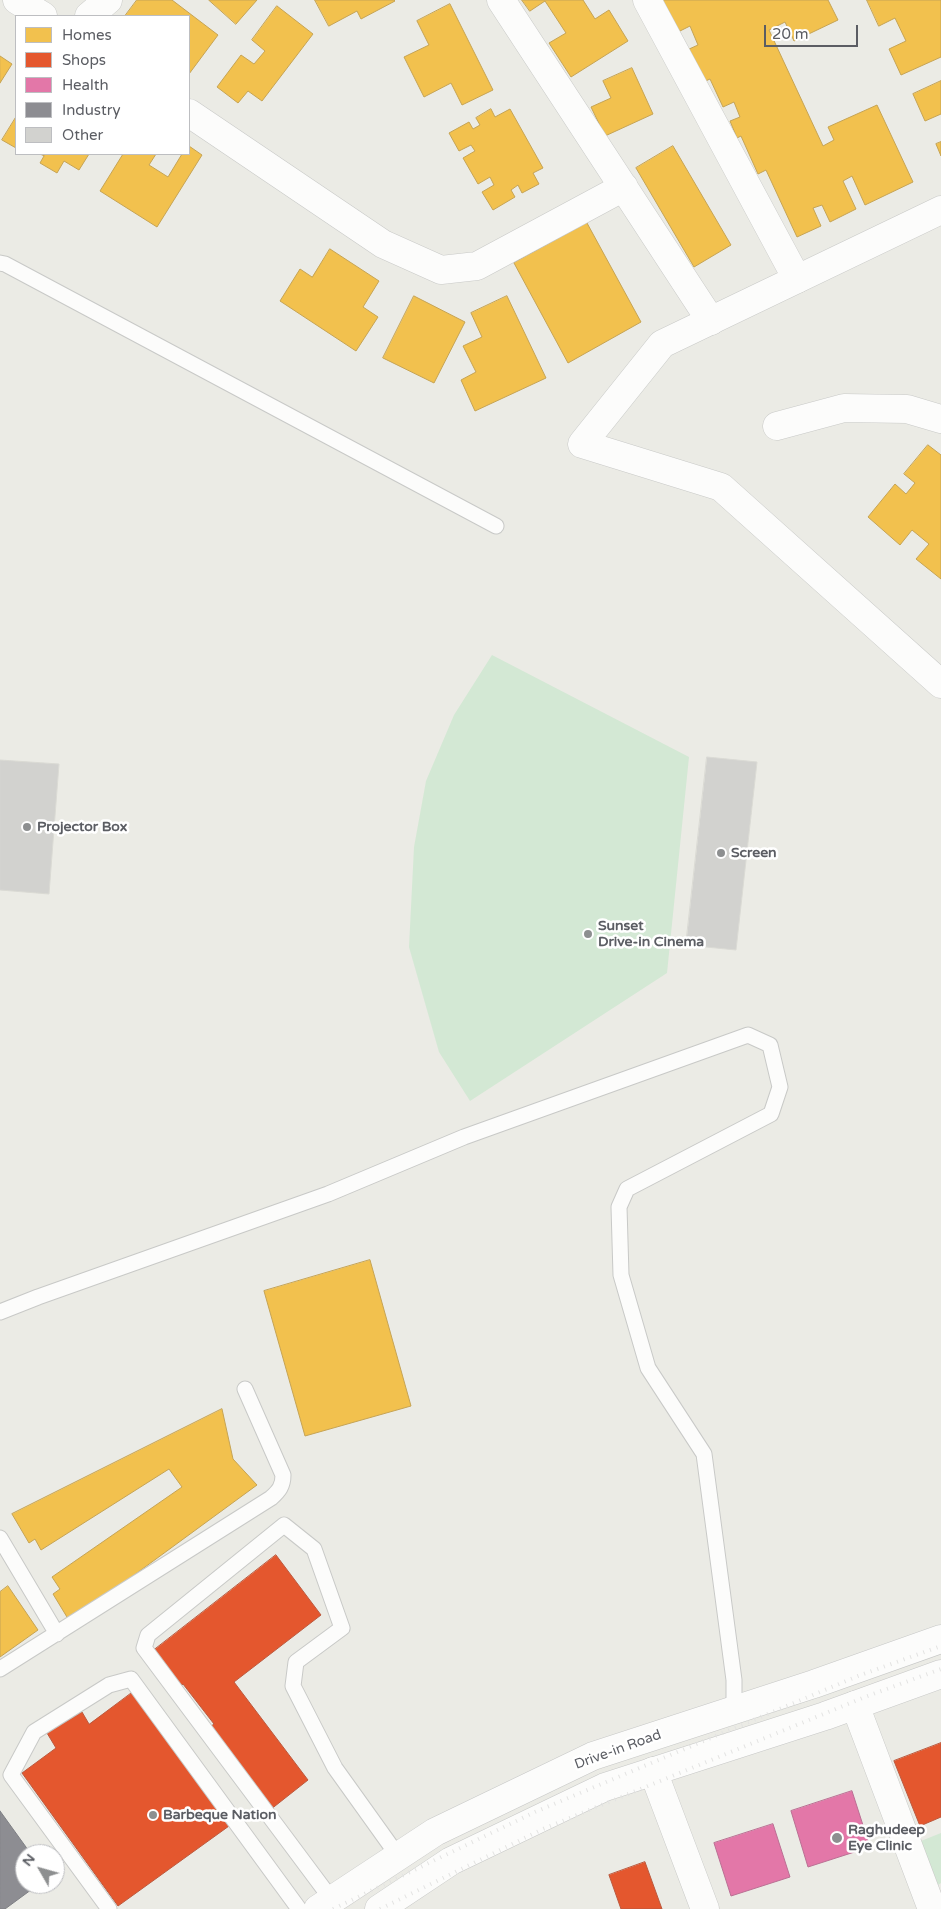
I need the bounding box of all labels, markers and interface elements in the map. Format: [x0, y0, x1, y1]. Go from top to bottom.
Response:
legend [15, 15, 190, 155]
scale bar [766, 15, 860, 47]
text: 20 m [772, 25, 809, 43]
text: Homes [62, 26, 112, 44]
text: Shops [62, 51, 106, 69]
text: Health [62, 76, 109, 94]
text: Industry [62, 101, 121, 119]
text: Other [62, 126, 103, 144]
place label: Projector Box [37, 819, 127, 835]
marker: Projector Box [21, 821, 33, 833]
place label: Screen [731, 845, 777, 861]
marker: Screen [715, 847, 727, 859]
place label: Sunset Drive-in Cinema [598, 918, 704, 950]
marker: Sunset Drive-in Cinema [582, 928, 594, 940]
street label: Drive-in Road [572, 1727, 664, 1773]
place label: Barbeque Nation [163, 1807, 276, 1823]
marker: Barbeque Nation [147, 1809, 159, 1821]
place label: Raghudeep Eye Clinic [848, 1822, 925, 1854]
marker: Raghudeep Eye Clinic [830, 1831, 844, 1845]
north arrow [15, 1844, 65, 1894]
text: N [18, 1850, 39, 1870]

